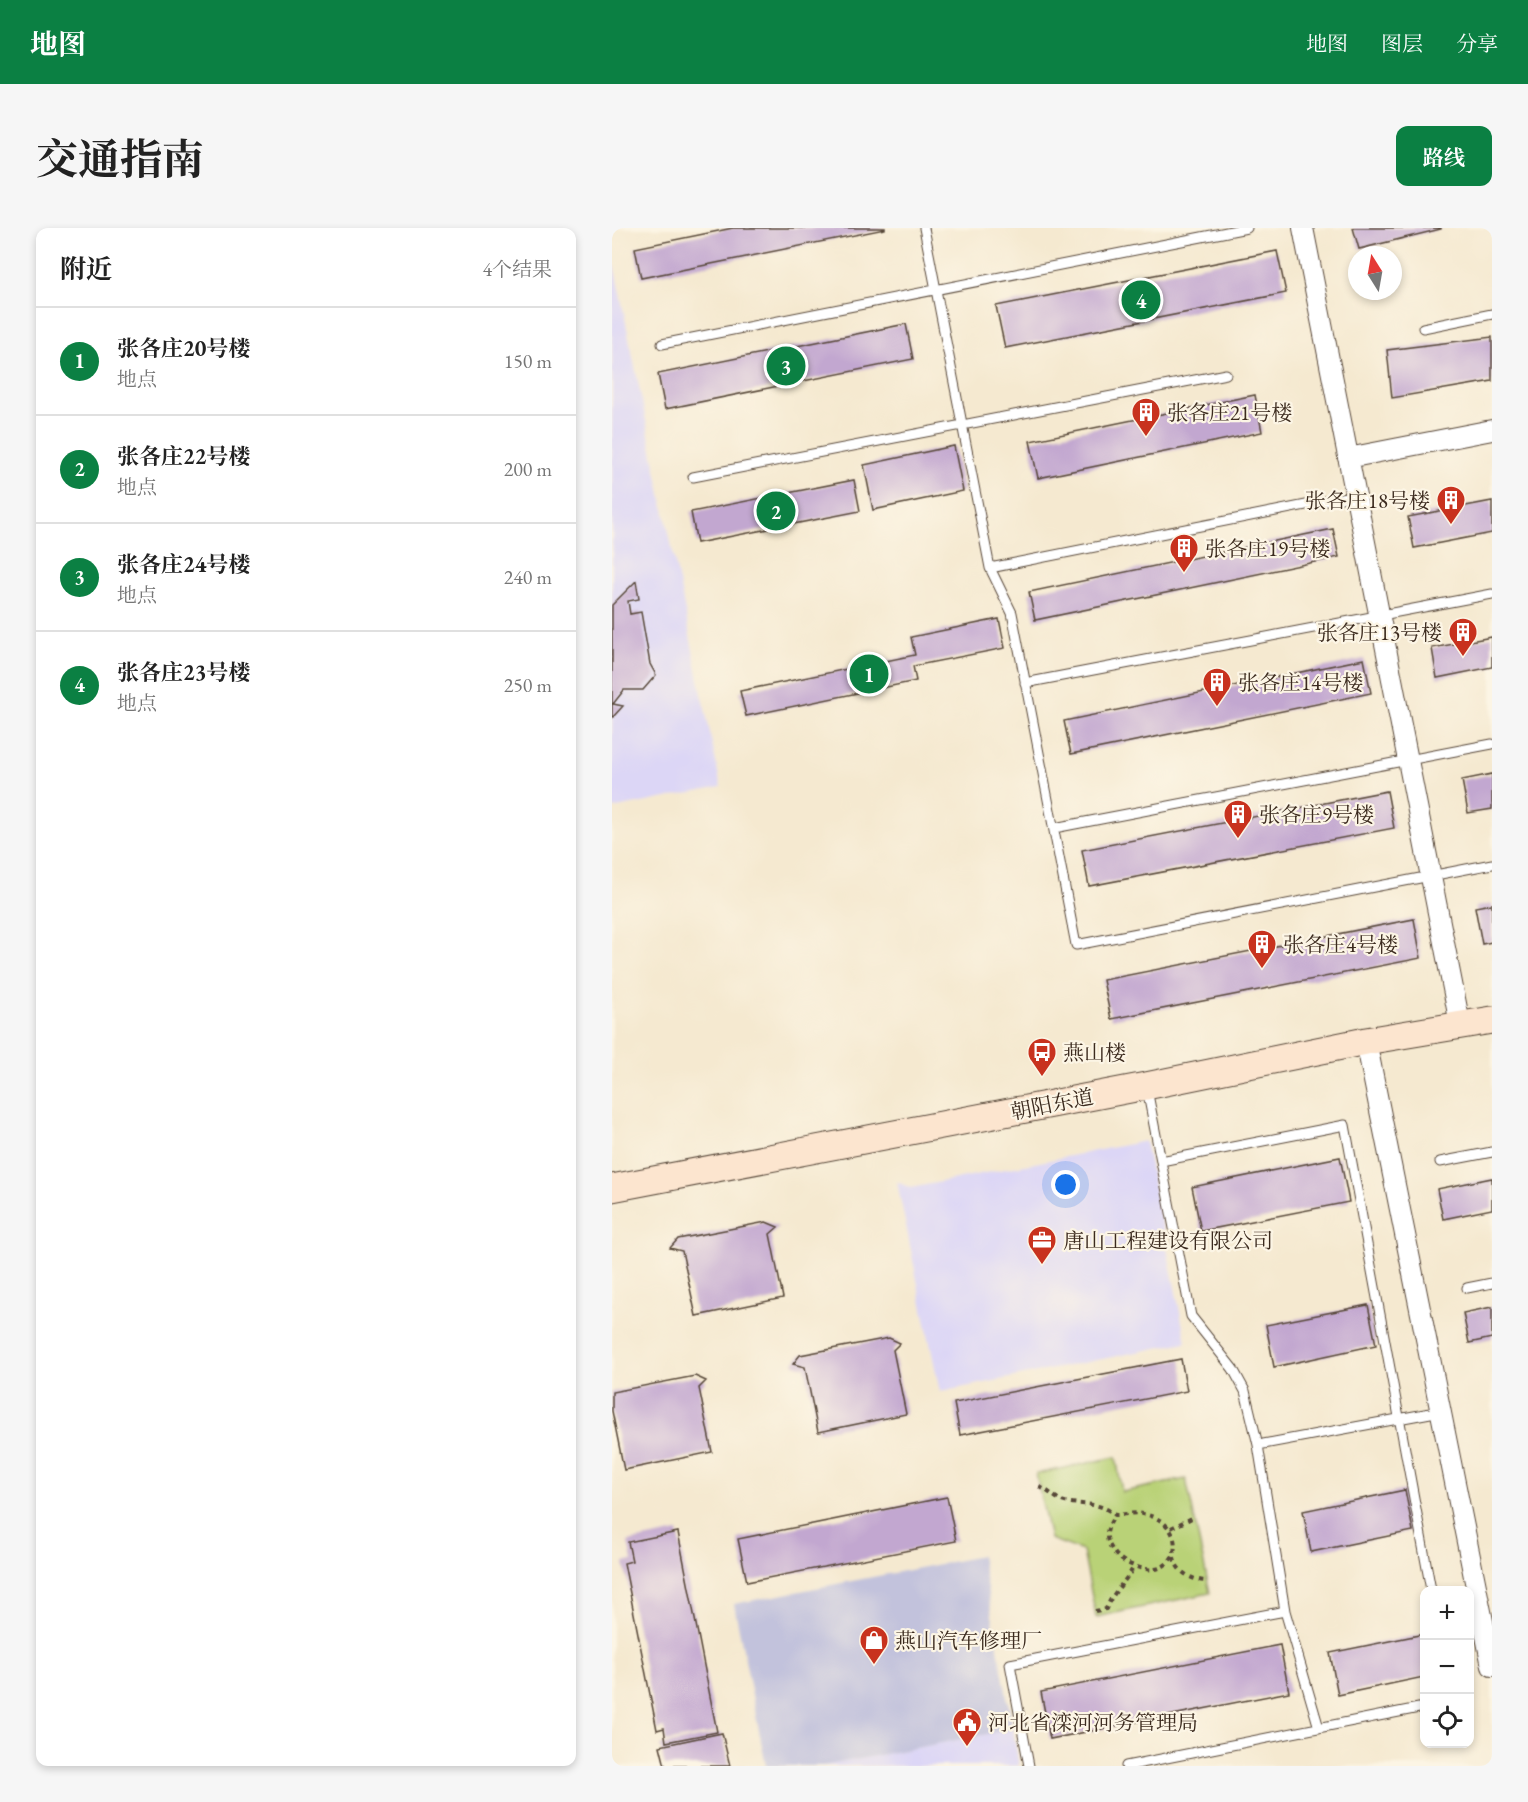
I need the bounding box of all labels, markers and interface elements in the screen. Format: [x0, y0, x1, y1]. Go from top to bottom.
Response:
text: 地图 [30, 26, 86, 62]
text: 地图 [1306, 30, 1348, 57]
text: 图层 [1381, 30, 1423, 57]
text: 分享 [1456, 30, 1498, 57]
button: 路线 [1396, 126, 1492, 186]
text: 交通指南 [36, 132, 204, 187]
north arrow [1348, 246, 1402, 300]
text: 附近 [60, 252, 112, 286]
text: 4个结果 [482, 256, 552, 282]
pin: 4 [1122, 278, 1160, 322]
text: 张各庄20号楼 [117, 334, 250, 363]
pin: 3 [766, 344, 806, 388]
text: 1 [74, 348, 85, 374]
text: 150 m [504, 348, 552, 374]
text: 地点 [117, 366, 157, 392]
building icon: 张各庄21号楼 [1130, 396, 1162, 438]
place label: 张各庄21号楼 [1167, 399, 1292, 426]
text: 张各庄22号楼 [117, 442, 250, 471]
text: 2 [74, 456, 85, 482]
text: 200 m [504, 456, 552, 482]
text: 地点 [117, 474, 157, 500]
building icon: 张各庄18号楼 [1435, 484, 1467, 526]
place label: 张各庄18号楼 [1305, 487, 1430, 514]
pin: 2 [756, 488, 796, 534]
building icon: 张各庄19号楼 [1168, 532, 1200, 574]
place label: 张各庄19号楼 [1205, 535, 1330, 562]
text: 张各庄24号楼 [117, 550, 250, 579]
text: 3 [74, 564, 85, 590]
text: 240 m [504, 564, 552, 590]
text: 地点 [117, 582, 157, 608]
building icon: 张各庄13号楼 [1447, 616, 1479, 658]
place label: 张各庄13号楼 [1317, 619, 1442, 646]
pin: 1 [850, 652, 888, 696]
text: 张各庄23号楼 [117, 658, 250, 687]
building icon: 张各庄14号楼 [1201, 666, 1233, 708]
place label: 张各庄14号楼 [1238, 669, 1363, 696]
text: 4 [74, 672, 85, 698]
text: 250 m [504, 672, 552, 698]
text: 地点 [117, 690, 157, 716]
building icon: 张各庄9号楼 [1222, 798, 1254, 840]
place label: 张各庄9号楼 [1259, 801, 1374, 828]
building icon: 张各庄4号楼 [1246, 928, 1278, 970]
place label: 张各庄4号楼 [1283, 931, 1398, 958]
bus stop icon: 燕山楼 [1026, 1036, 1058, 1078]
place label: 燕山楼 [1063, 1039, 1126, 1066]
street label: 朝阳东道 [1008, 1083, 1096, 1125]
your location [1051, 1170, 1080, 1199]
office icon: 唐山工程建设有限公司 [1026, 1224, 1058, 1266]
place label: 唐山工程建设有限公司 [1063, 1227, 1273, 1254]
map controls [1420, 1586, 1474, 1748]
button: + [1420, 1586, 1474, 1640]
shop icon: 燕山汽车修理厂 [858, 1624, 890, 1666]
place label: 燕山汽车修理厂 [895, 1627, 1042, 1654]
button: − [1420, 1640, 1474, 1694]
button: locate [1420, 1694, 1474, 1748]
public building icon: 河北省滦河河务管理局 [951, 1706, 983, 1748]
place label: 河北省滦河河务管理局 [988, 1709, 1198, 1736]

